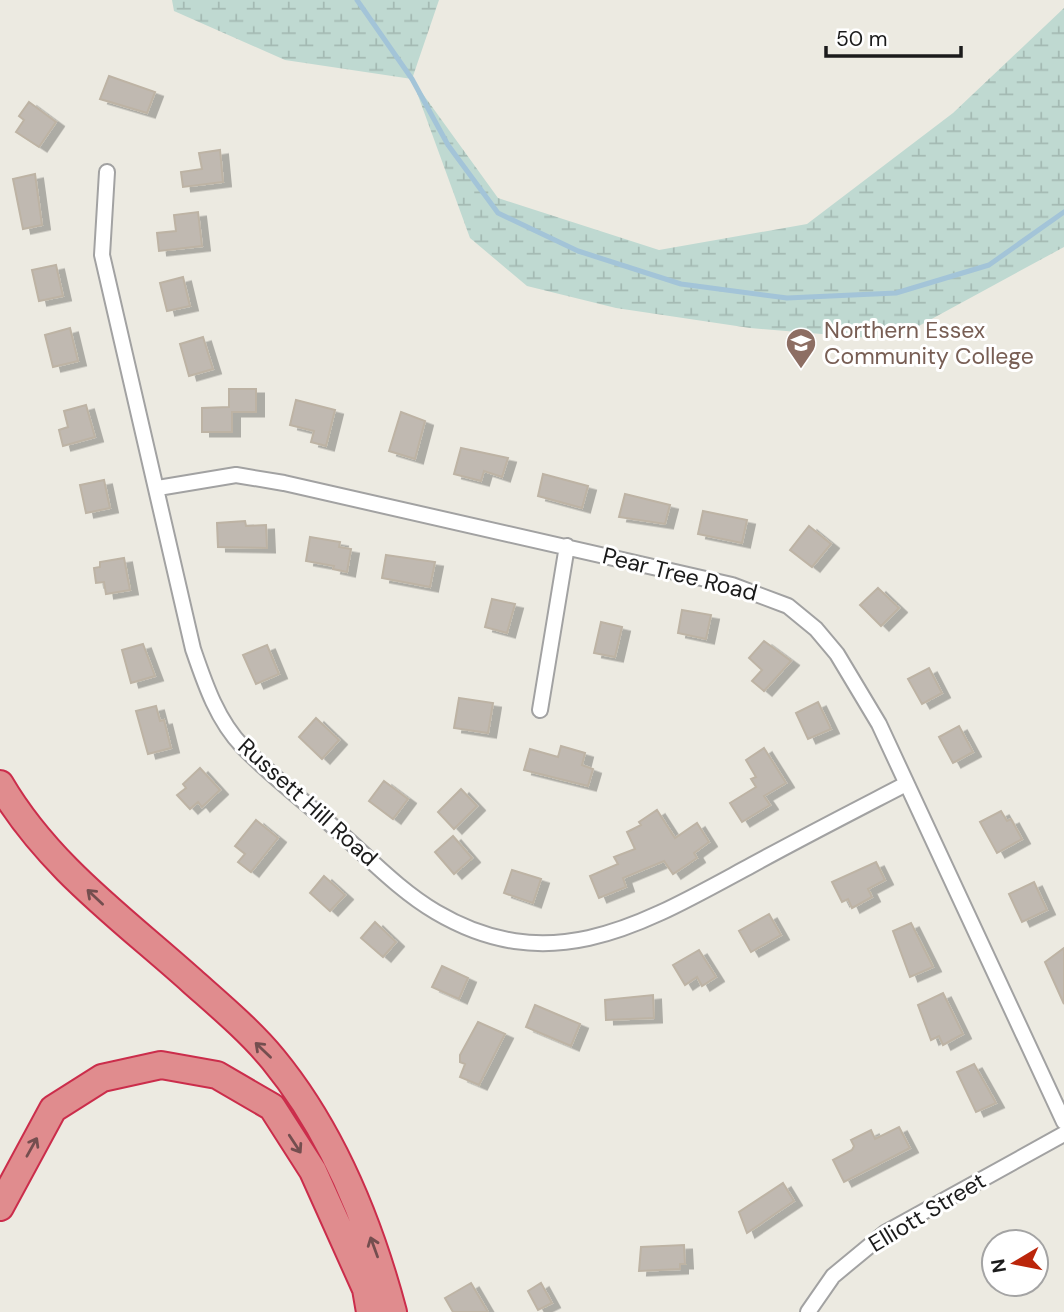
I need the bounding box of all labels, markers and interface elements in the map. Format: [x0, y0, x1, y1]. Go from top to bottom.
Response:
scale bar [826, 14, 961, 58]
text: 50 m [836, 25, 887, 53]
place label: Northern Essex Community College [824, 315, 1034, 371]
school or university icon: Northern Essex Community College [784, 326, 818, 370]
street label: Pear Tree Road [600, 540, 760, 608]
street label: Russett Hill Road [232, 731, 384, 873]
one-way arrow [86, 889, 104, 905]
one-way arrow [255, 1041, 272, 1058]
one-way arrow [289, 1133, 303, 1153]
one-way arrow [26, 1137, 39, 1158]
street label: Elliott Street [863, 1165, 991, 1259]
north arrow [980, 1228, 1050, 1298]
one-way arrow [367, 1236, 380, 1258]
text: N [985, 1257, 1012, 1275]

